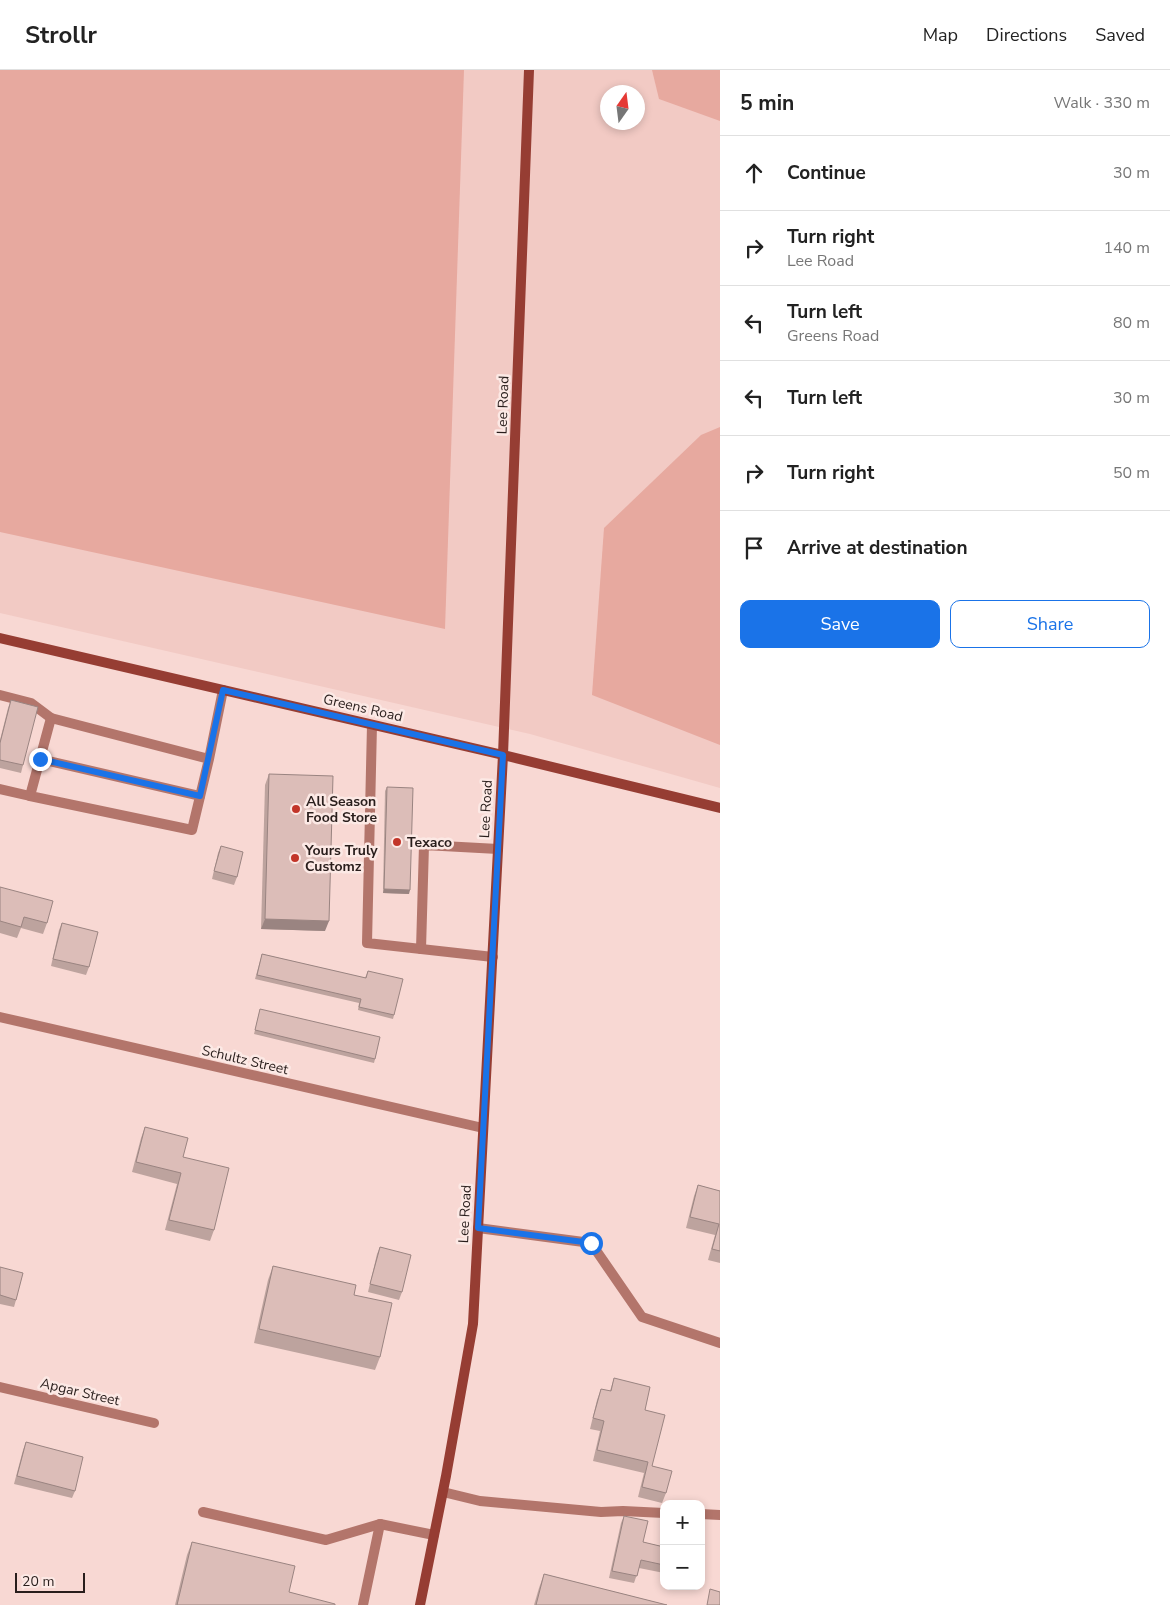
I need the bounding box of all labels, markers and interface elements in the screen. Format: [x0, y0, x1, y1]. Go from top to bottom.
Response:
text: Strollr [25, 19, 97, 51]
text: Map [923, 23, 958, 47]
text: Directions [986, 23, 1067, 47]
text: Saved [1095, 23, 1145, 47]
north arrow [600, 85, 645, 130]
text: 5 min [740, 89, 794, 117]
text: Walk · 330 m [1054, 92, 1150, 114]
icon: ahead [740, 159, 768, 187]
text: Continue [787, 160, 866, 186]
text: 30 m [1113, 162, 1150, 184]
text: Turn right [787, 224, 874, 250]
icon: right [740, 234, 768, 262]
text: 140 m [1103, 237, 1150, 259]
text: Lee Road [787, 250, 854, 272]
text: Turn left [787, 299, 862, 325]
icon: left [740, 309, 768, 337]
text: 80 m [1113, 312, 1150, 334]
text: Greens Road [787, 325, 879, 347]
street label: Lee Road [492, 375, 514, 435]
icon: left [740, 384, 768, 412]
text: Turn left [787, 385, 862, 411]
text: 30 m [1113, 387, 1150, 409]
icon: right [740, 459, 768, 487]
text: Turn right [787, 460, 874, 486]
text: 50 m [1113, 462, 1150, 484]
icon: arrive [740, 534, 768, 562]
text: Arrive at destination [787, 535, 968, 561]
button: Save [740, 600, 940, 648]
button: Share [950, 600, 1150, 648]
street label: Greens Road [321, 690, 405, 726]
route end [29, 748, 52, 771]
street label: Lee Road [475, 779, 497, 839]
place label: All Season Food Store [306, 792, 377, 827]
marker: All Season Food Store [290, 803, 302, 815]
place label: Texaco [407, 833, 452, 852]
marker: Texaco [391, 836, 403, 848]
place label: Yours Truly Customz [304, 841, 378, 876]
marker: Yours Truly Customz [289, 852, 301, 864]
street label: Schultz Street [200, 1041, 290, 1079]
street label: Lee Road [454, 1184, 476, 1244]
route start [580, 1232, 603, 1255]
street label: Apgar Street [38, 1374, 122, 1410]
map controls [660, 1500, 705, 1590]
button: + [660, 1500, 705, 1545]
button: − [660, 1545, 705, 1590]
scale bar [15, 1570, 85, 1593]
text: 20 m [22, 1572, 54, 1591]

